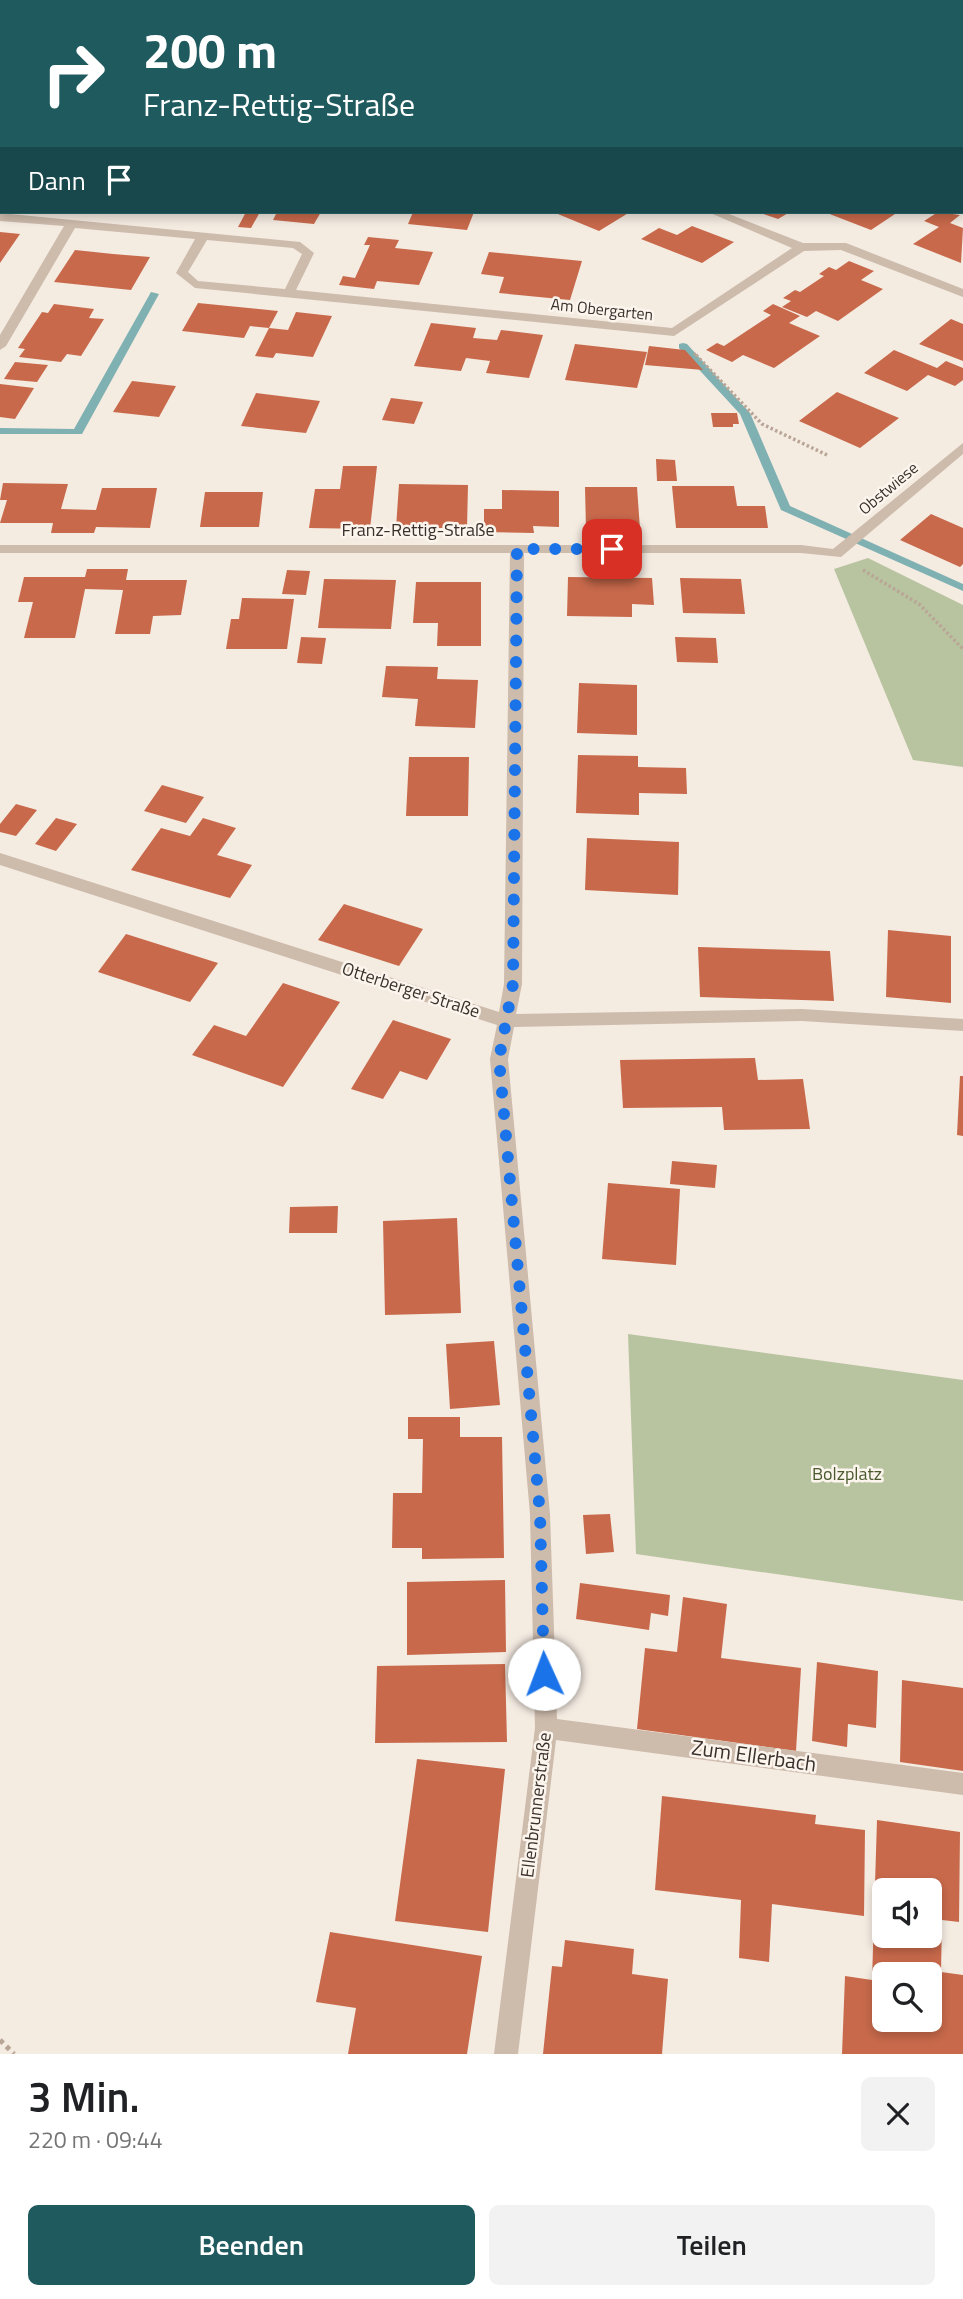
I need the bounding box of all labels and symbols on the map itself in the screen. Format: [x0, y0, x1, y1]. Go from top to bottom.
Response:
street label: Am Obergarten [550, 292, 654, 326]
street label: Obstwiese [853, 456, 923, 520]
street label: Franz-Rettig-Straße [341, 516, 495, 543]
pin [582, 519, 642, 579]
street label: Otterberger Straße [339, 954, 484, 1025]
park label: Bolzplatz [812, 1460, 882, 1487]
position arrow [507, 1637, 581, 1711]
street label: Zum Ellerbach [690, 1730, 819, 1780]
street label: Ellenbrunnerstraße [513, 1731, 558, 1879]

